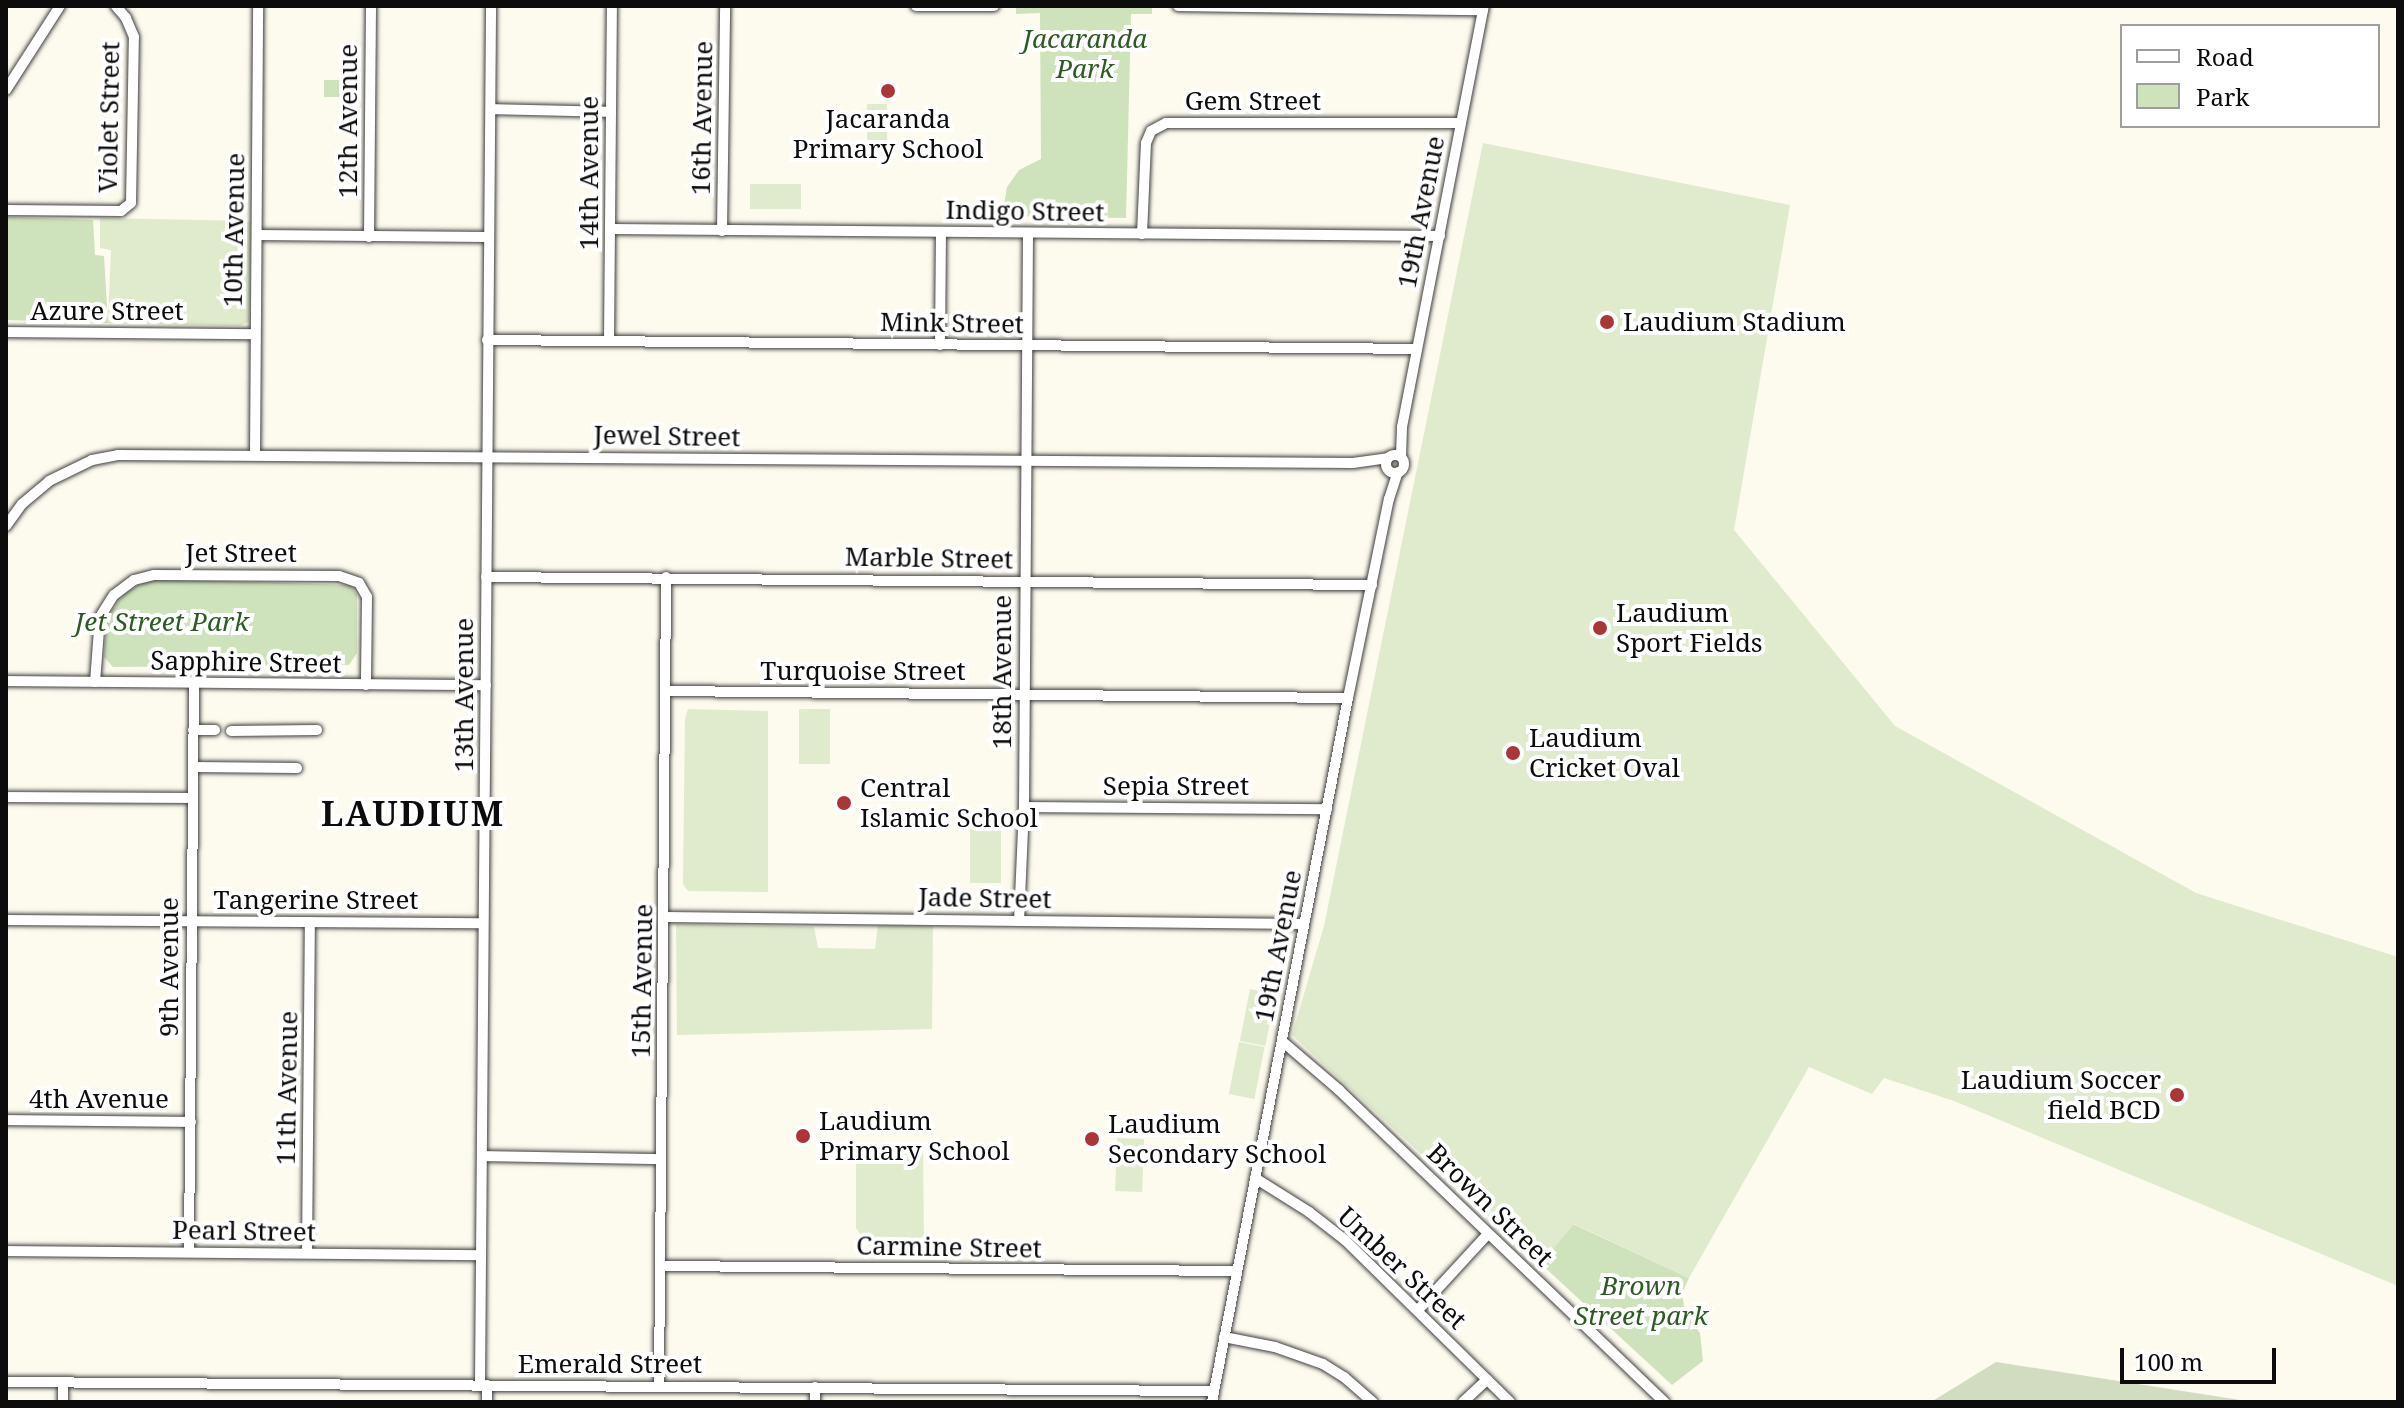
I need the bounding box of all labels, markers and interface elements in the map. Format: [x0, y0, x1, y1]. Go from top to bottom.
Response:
park label: Jacaranda Park [1023, 23, 1147, 84]
legend [2120, 24, 2380, 128]
text: Road [2196, 40, 2254, 73]
street label: Violet Street [92, 41, 126, 193]
street label: 16th Avenue [685, 41, 719, 195]
street label: 12th Avenue [332, 44, 364, 198]
text: Park [2196, 80, 2249, 113]
marker: Jacaranda Primary School [879, 82, 897, 100]
street label: Gem Street [1185, 85, 1321, 117]
street label: 14th Avenue [573, 96, 605, 250]
place label: Jacaranda Primary School [793, 103, 983, 164]
street label: 19th Avenue [1391, 133, 1451, 291]
street label: 10th Avenue [217, 153, 251, 307]
street label: Indigo Street [945, 194, 1105, 228]
street label: Azure Street [30, 295, 184, 327]
street label: Mink Street [880, 306, 1024, 340]
place label: Laudium Stadium [1623, 306, 1846, 338]
marker: Laudium Stadium [1598, 313, 1616, 331]
street label: Jewel Street [593, 419, 741, 453]
street label: Jet Street [185, 537, 297, 569]
street label: Marble Street [845, 541, 1013, 575]
street label: 18th Avenue [986, 595, 1018, 749]
place label: Laudium Sport Fields [1616, 597, 1763, 658]
park label: Jet Street Park [75, 606, 249, 638]
street label: 13th Avenue [448, 618, 480, 772]
marker: Laudium Sport Fields [1591, 619, 1609, 637]
street label: Sapphire Street [150, 645, 342, 679]
street label: Turquoise Street [760, 655, 966, 687]
place label: Laudium Cricket Oval [1529, 722, 1680, 784]
marker: Laudium Cricket Oval [1504, 744, 1522, 762]
street label: Sepia Street [1103, 770, 1249, 802]
place label: Central Islamic School [860, 772, 1038, 834]
district label: LAUDIUM [321, 794, 505, 834]
marker: Central Islamic School [835, 794, 853, 812]
street label: 19th Avenue [1248, 867, 1308, 1025]
street label: Jade Street [918, 881, 1052, 915]
street label: Tangerine Street [214, 884, 418, 916]
street label: 9th Avenue [153, 897, 185, 1037]
street label: 15th Avenue [625, 904, 659, 1058]
street label: 11th Avenue [270, 1011, 304, 1165]
place label: Laudium Soccer field BCD [1961, 1064, 2161, 1126]
street label: 4th Avenue [29, 1083, 169, 1115]
marker: Laudium Soccer field BCD [2168, 1086, 2186, 1104]
place label: Laudium Primary School [819, 1105, 1010, 1166]
place label: Laudium Secondary School [1108, 1108, 1326, 1170]
marker: Laudium Primary School [794, 1127, 812, 1145]
marker: Laudium Secondary School [1083, 1130, 1101, 1148]
street label: Brown Street [1421, 1137, 1559, 1273]
street label: Umber Street [1331, 1200, 1473, 1336]
street label: Pearl Street [172, 1214, 316, 1248]
street label: Carmine Street [856, 1230, 1042, 1264]
park label: Brown Street park [1574, 1270, 1708, 1332]
scale bar [2124, 1332, 2280, 1382]
text: 100 m [2134, 1345, 2203, 1378]
street label: Emerald Street [518, 1348, 702, 1380]

